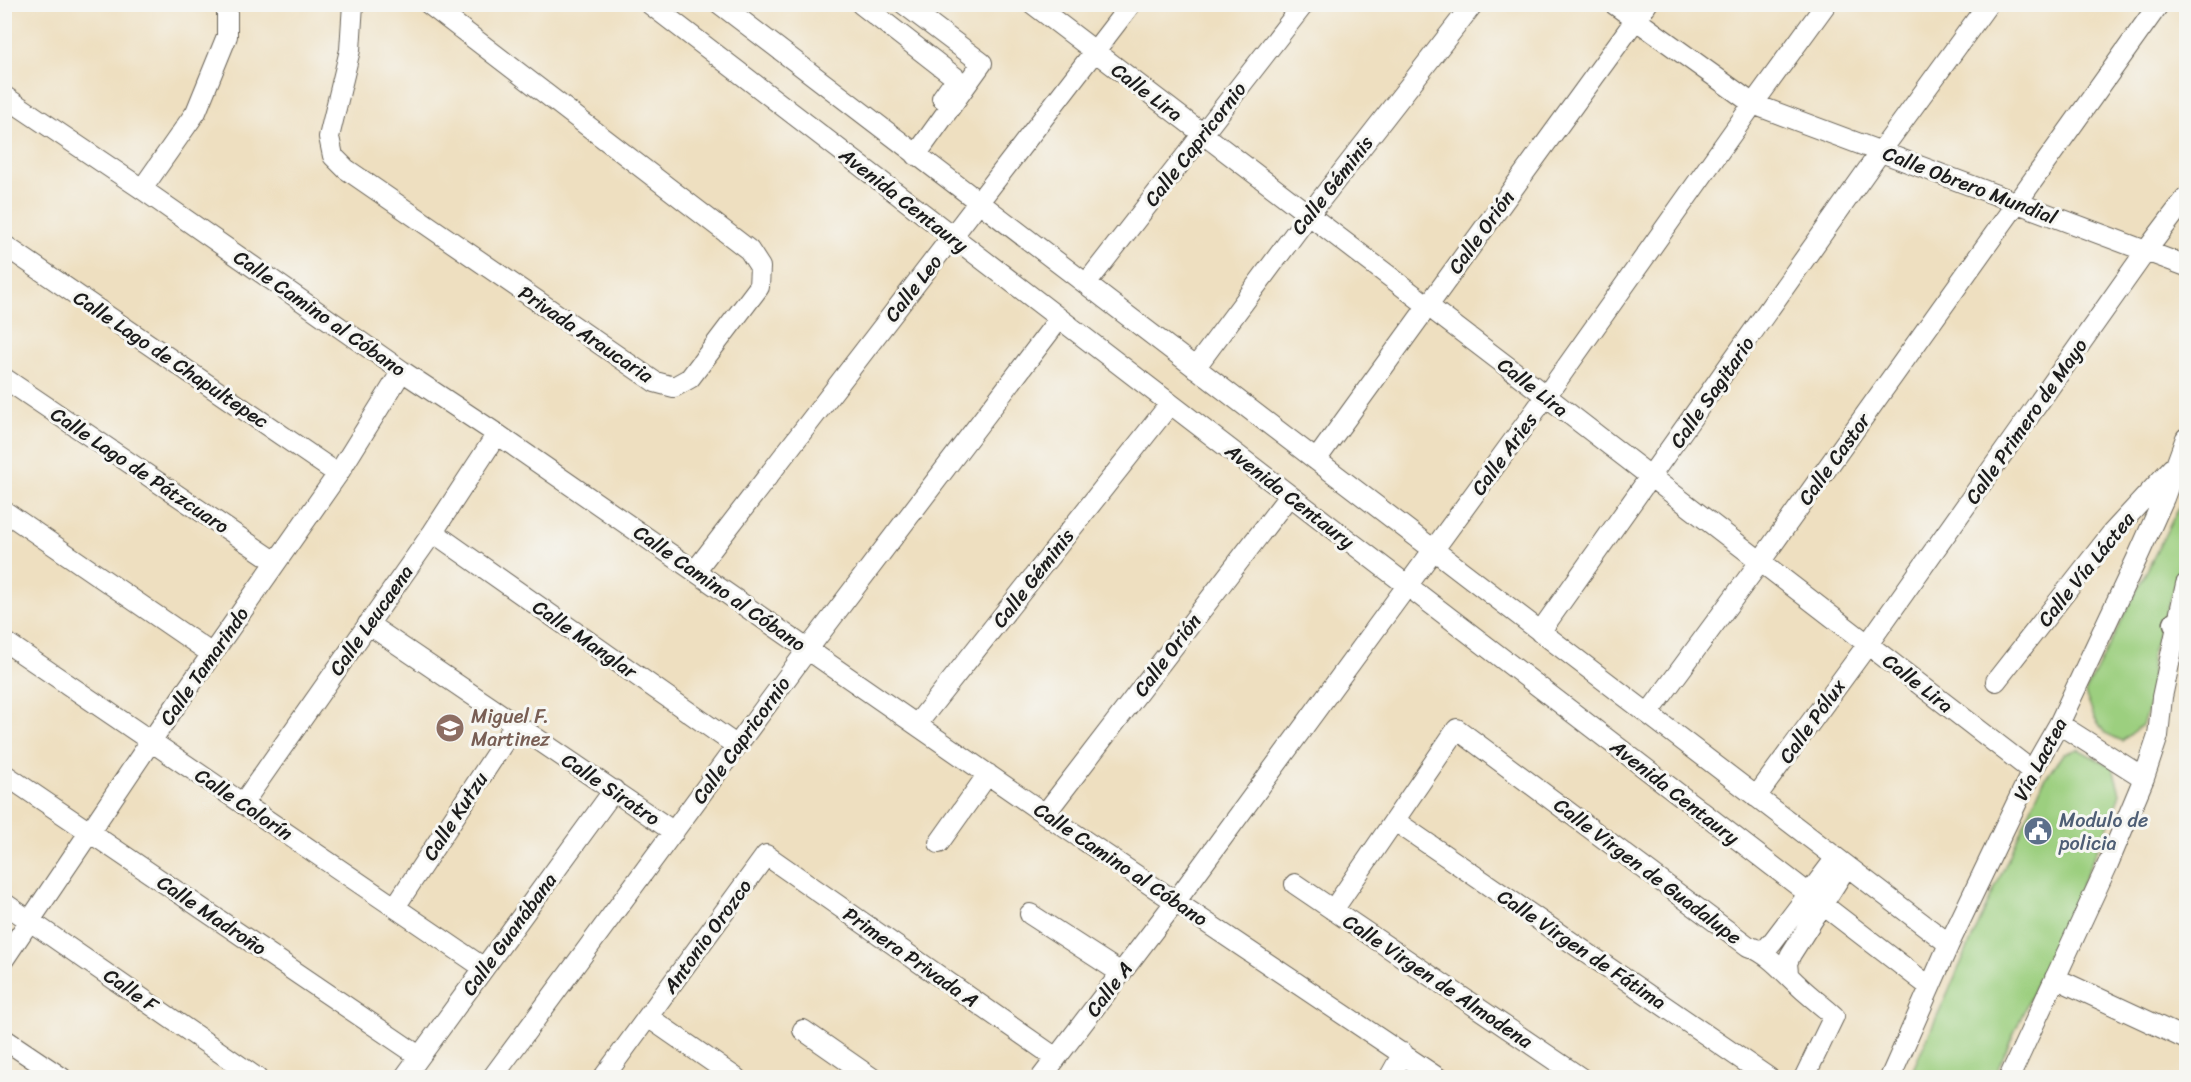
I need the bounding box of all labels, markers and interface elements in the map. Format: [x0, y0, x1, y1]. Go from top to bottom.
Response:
street label: Calle Lira [1103, 54, 1190, 131]
street label: Calle Capricornio [1135, 74, 1256, 215]
street label: Calle Géminis [1282, 127, 1383, 243]
street label: Calle Obrero Mundial [1878, 136, 2063, 235]
street label: Avenida Centaury [831, 138, 977, 263]
street label: Calle Orión [1439, 183, 1524, 282]
street label: Calle Camino al Cóbano [226, 241, 413, 386]
street label: Calle Leo [875, 247, 951, 330]
street label: Privada Araucaria [511, 276, 661, 393]
street label: Calle Lago de Chapultepec [66, 281, 276, 438]
street label: Calle Sagitario [1661, 329, 1764, 456]
street label: Calle Primero de Mayo [1956, 331, 2097, 512]
street label: Calle Lira [1489, 348, 1576, 427]
street label: Calle Lago de Pátzcuaro [43, 397, 236, 544]
street label: Calle Castor [1789, 404, 1881, 513]
street label: Calle Aries [1462, 405, 1547, 503]
street label: Avenida Centaury [1217, 434, 1363, 559]
street label: Calle Vía Láctea [2029, 503, 2145, 635]
street label: Calle Camino al Cóbano [626, 516, 813, 661]
street label: Calle Géminis [983, 520, 1084, 636]
street label: Calle Leucaena [320, 557, 423, 683]
street label: Calle Manglar [525, 590, 645, 689]
street label: Calle Tamarindo [150, 599, 259, 733]
street label: Calle Orión [1124, 606, 1211, 705]
street label: Calle Lira [1874, 644, 1961, 723]
street label: Calle Capricornio [683, 669, 800, 812]
street label: Calle Pólux [1769, 671, 1856, 771]
place label: Miguel F. Martinez [471, 699, 550, 757]
street label: Vía Lactea [2004, 711, 2077, 807]
school or university icon: Miguel F. Martinez [434, 712, 466, 744]
street label: Avenida Centaury [1602, 730, 1748, 855]
street label: Calle Siratro [554, 743, 667, 835]
street label: Calle Colorín [187, 759, 300, 850]
street label: Calle Kutzu [413, 764, 498, 868]
street label: Calle Virgen de Guadalupe [1546, 789, 1749, 954]
street label: Calle Camino al Cóbano [1026, 793, 1215, 936]
place label: Modulo de policia [2058, 803, 2148, 861]
public building icon: Modulo de policia [2022, 815, 2054, 847]
street label: Calle Guanábana [453, 865, 566, 1003]
street label: Calle Madroño [150, 866, 274, 965]
street label: Antonio Orozco [653, 871, 761, 1002]
street label: Calle Virgen de Fátima [1490, 880, 1674, 1019]
street label: Primera Privada A [836, 897, 986, 1017]
street label: Calle Virgen de Almodena [1335, 905, 1541, 1059]
street label: Calle A [1077, 954, 1142, 1025]
street label: Calle F [96, 959, 167, 1023]

